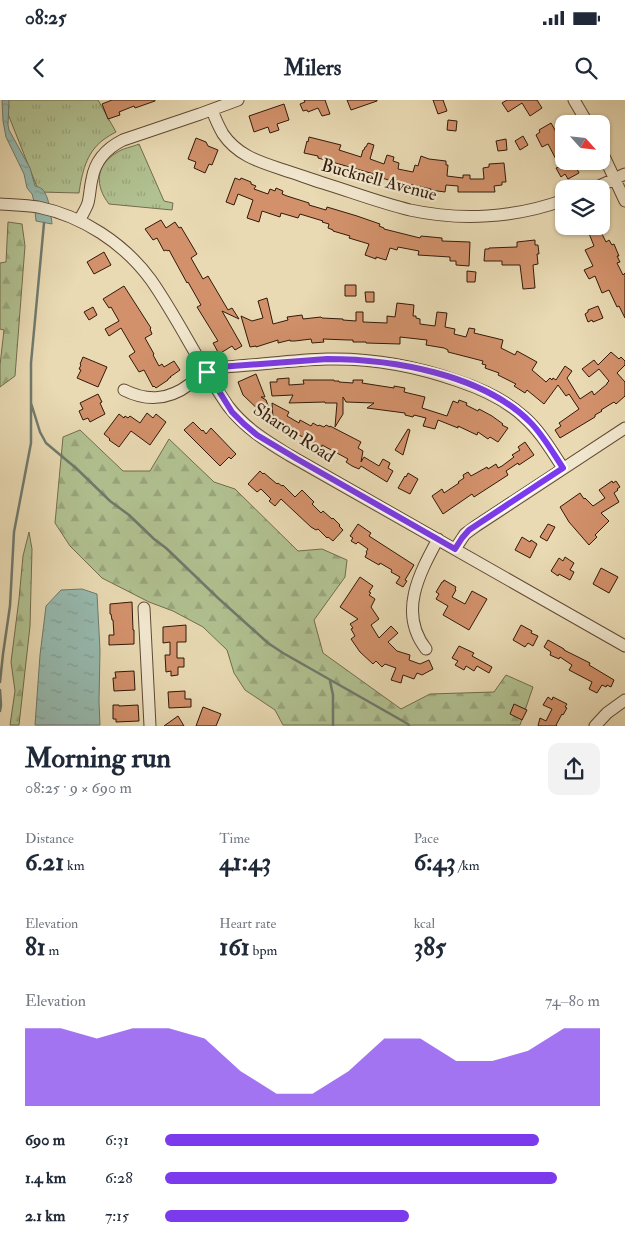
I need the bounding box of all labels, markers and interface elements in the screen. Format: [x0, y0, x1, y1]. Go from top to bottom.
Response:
text: 08:25 [25, 6, 66, 30]
icon: back [25, 54, 53, 82]
text: Milers [284, 54, 341, 82]
icon: search [572, 54, 600, 82]
north arrow [555, 115, 610, 170]
map controls [555, 115, 610, 235]
street label: Bucknell Avenue [319, 154, 440, 207]
button: layers [555, 180, 610, 235]
pin [186, 351, 228, 393]
icon: arrive [193, 358, 221, 386]
street label: Sharon Road [249, 398, 339, 468]
text: Morning run [25, 741, 171, 776]
button: share [548, 743, 600, 795]
text: 08:25 · 9 × 690 m [25, 778, 132, 798]
text: Distance [25, 830, 74, 847]
text: Time [219, 830, 250, 847]
text: Pace [414, 830, 439, 847]
text: 6.21 [25, 847, 64, 878]
text: 41:43 [219, 847, 271, 878]
text: 6:43 [414, 847, 456, 878]
text: km [64, 857, 85, 874]
text: /km [456, 857, 480, 874]
text: Elevation [25, 915, 78, 932]
text: Heart rate [219, 915, 276, 932]
text: kcal [414, 915, 435, 932]
text: 81 [25, 932, 46, 963]
text: 161 [219, 932, 250, 963]
text: 385 [414, 932, 446, 963]
text: m [46, 942, 59, 959]
text: bpm [250, 942, 277, 959]
text: Elevation [25, 991, 86, 1011]
text: 74–80 m [545, 991, 600, 1011]
text: 690 m [25, 1130, 65, 1150]
text: 6:31 [105, 1130, 129, 1150]
text: 1.4 km [25, 1168, 66, 1188]
text: 6:28 [105, 1168, 133, 1188]
text: 2.1 km [25, 1206, 65, 1226]
text: 7:15 [105, 1206, 129, 1226]

